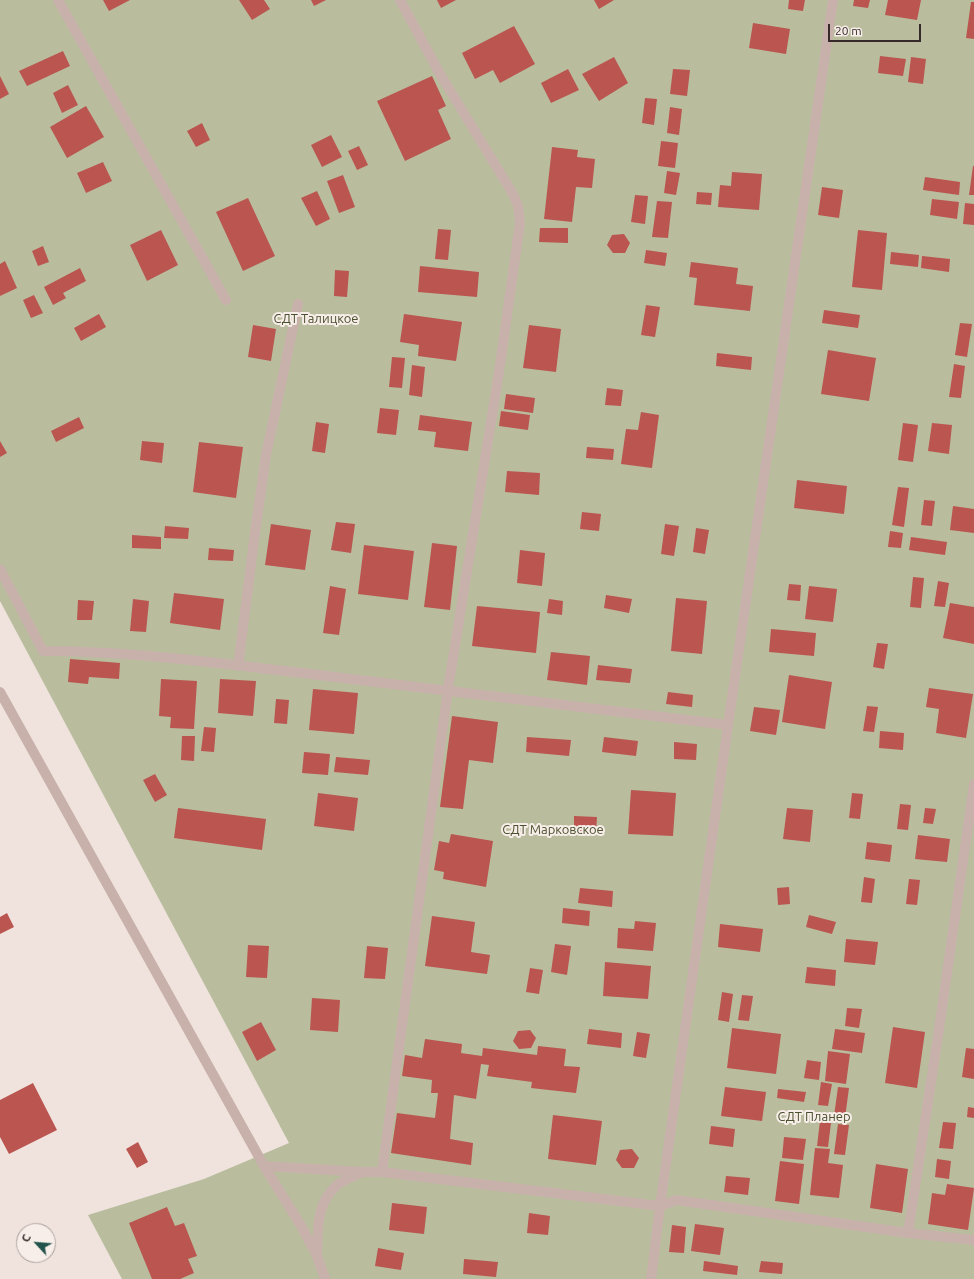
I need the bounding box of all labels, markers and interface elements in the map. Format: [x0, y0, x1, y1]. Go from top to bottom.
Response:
scale bar [830, 16, 923, 42]
text: 20 m [835, 24, 862, 37]
park label: СДТ Талицкое [274, 311, 358, 327]
park label: СДТ Марковское [502, 822, 604, 838]
park label: СДТ Планер [777, 1109, 851, 1125]
north arrow [16, 1223, 56, 1263]
text: С [19, 1232, 33, 1244]

